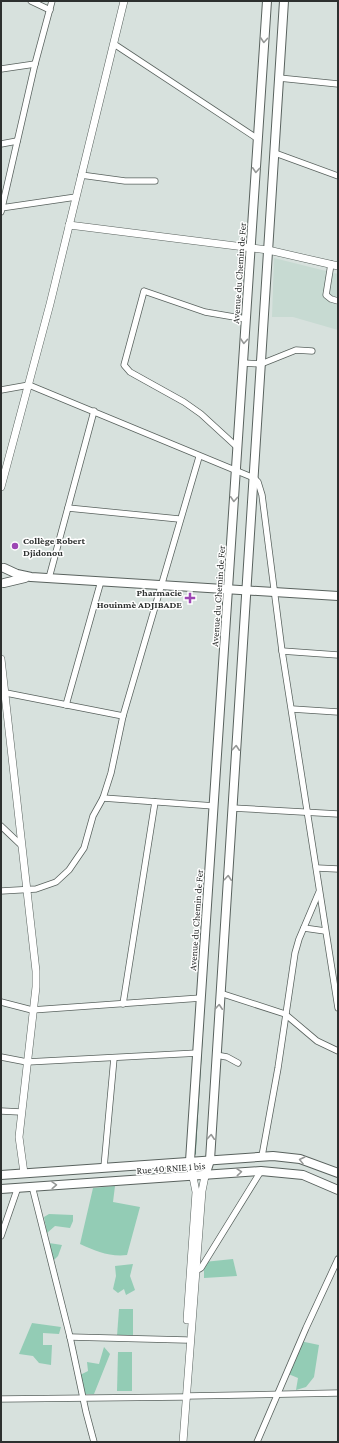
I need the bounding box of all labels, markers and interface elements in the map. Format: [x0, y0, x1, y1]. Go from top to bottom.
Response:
one-way arrow [260, 37, 269, 43]
one-way arrow [251, 167, 260, 173]
street label: Avenue du Chemin de Fer [230, 222, 248, 324]
one-way arrow [240, 338, 249, 344]
one-way arrow [229, 496, 238, 502]
place label: Collège Robert Djidonou [23, 535, 85, 559]
marker: Collège Robert Djidonou [10, 541, 20, 551]
street label: Avenue du Chemin de Fer [209, 545, 227, 647]
place label: Pharmacie Houinmè ADJIBADE [97, 587, 182, 610]
marker: Pharmacie Houinmè ADJIBADE [185, 593, 195, 603]
one-way arrow [232, 745, 241, 751]
street label: Avenue du Chemin de Fer [187, 869, 205, 971]
one-way arrow [223, 875, 232, 881]
one-way arrow [215, 1004, 224, 1010]
one-way arrow [207, 1134, 216, 1140]
one-way arrow [298, 1156, 305, 1164]
street label: Rue 40 RNIE 1 bis [136, 1160, 206, 1176]
one-way arrow [236, 1168, 242, 1177]
one-way arrow [51, 1181, 57, 1189]

